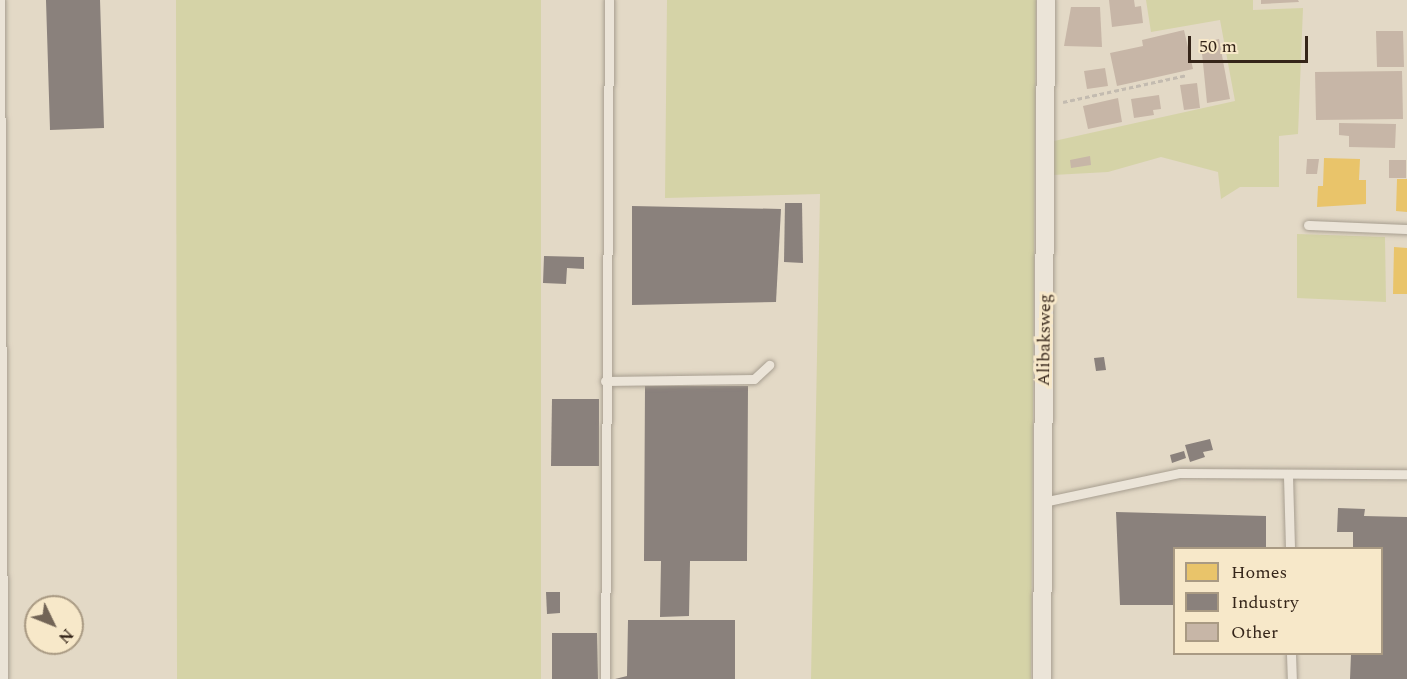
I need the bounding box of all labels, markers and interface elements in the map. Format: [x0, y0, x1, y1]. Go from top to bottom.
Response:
scale bar [1191, 24, 1311, 62]
text: 50 m [1199, 33, 1237, 60]
street label: Alibaksweg [1033, 293, 1057, 387]
legend [1173, 547, 1383, 655]
text: Homes [1231, 559, 1287, 586]
text: Industry [1231, 589, 1299, 616]
north arrow [24, 595, 84, 655]
text: Other [1231, 619, 1278, 646]
text: N [52, 623, 79, 649]

